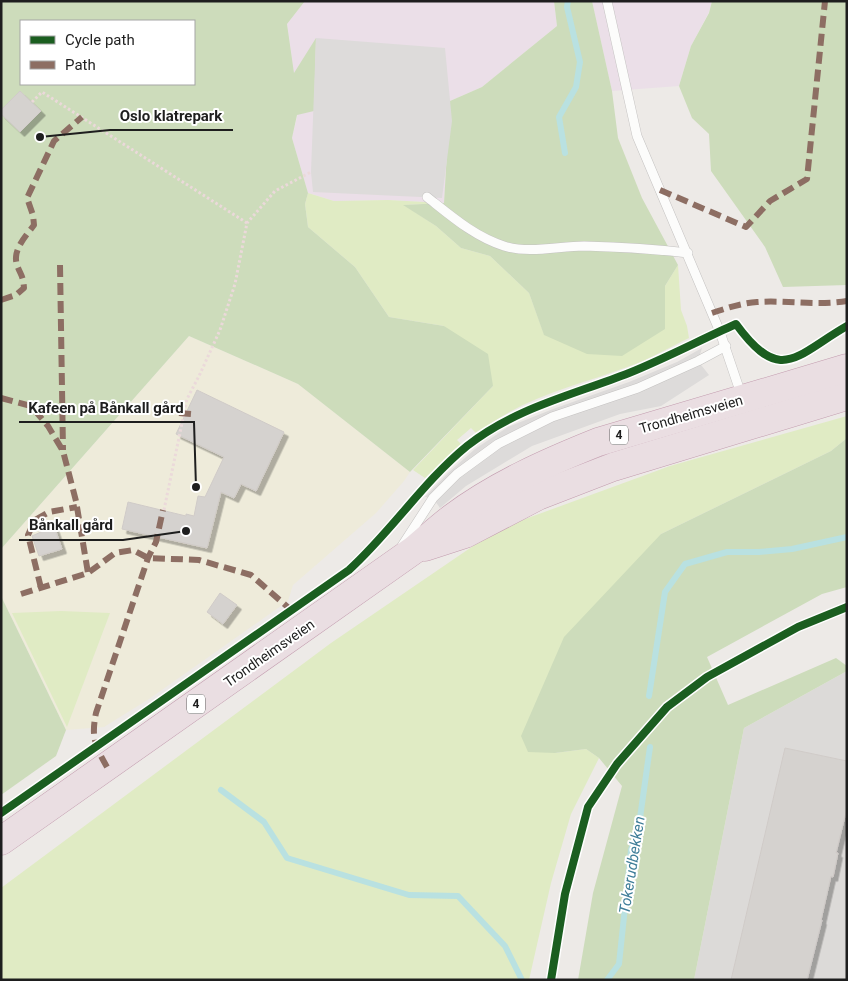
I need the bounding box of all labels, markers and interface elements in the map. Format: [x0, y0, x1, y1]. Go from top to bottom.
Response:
legend [20, 20, 195, 85]
text: Cycle path [65, 31, 135, 49]
text: Path [65, 56, 96, 74]
callout: Oslo klatrepark [110, 100, 233, 130]
text: Oslo klatrepark [120, 107, 223, 125]
callout: Kafeen på Bånkall gård [19, 392, 194, 422]
street label: Trondheimsveien [637, 392, 745, 436]
text: Kafeen på Bånkall gård [28, 399, 184, 417]
road number: 4 [610, 426, 628, 444]
callout: Bånkall gård [19, 510, 123, 540]
text: Bånkall gård [29, 516, 113, 534]
street label: Trondheimsveien [221, 616, 317, 690]
road number: 4 [187, 694, 205, 714]
water label: Tokerudbekken [615, 815, 649, 915]

